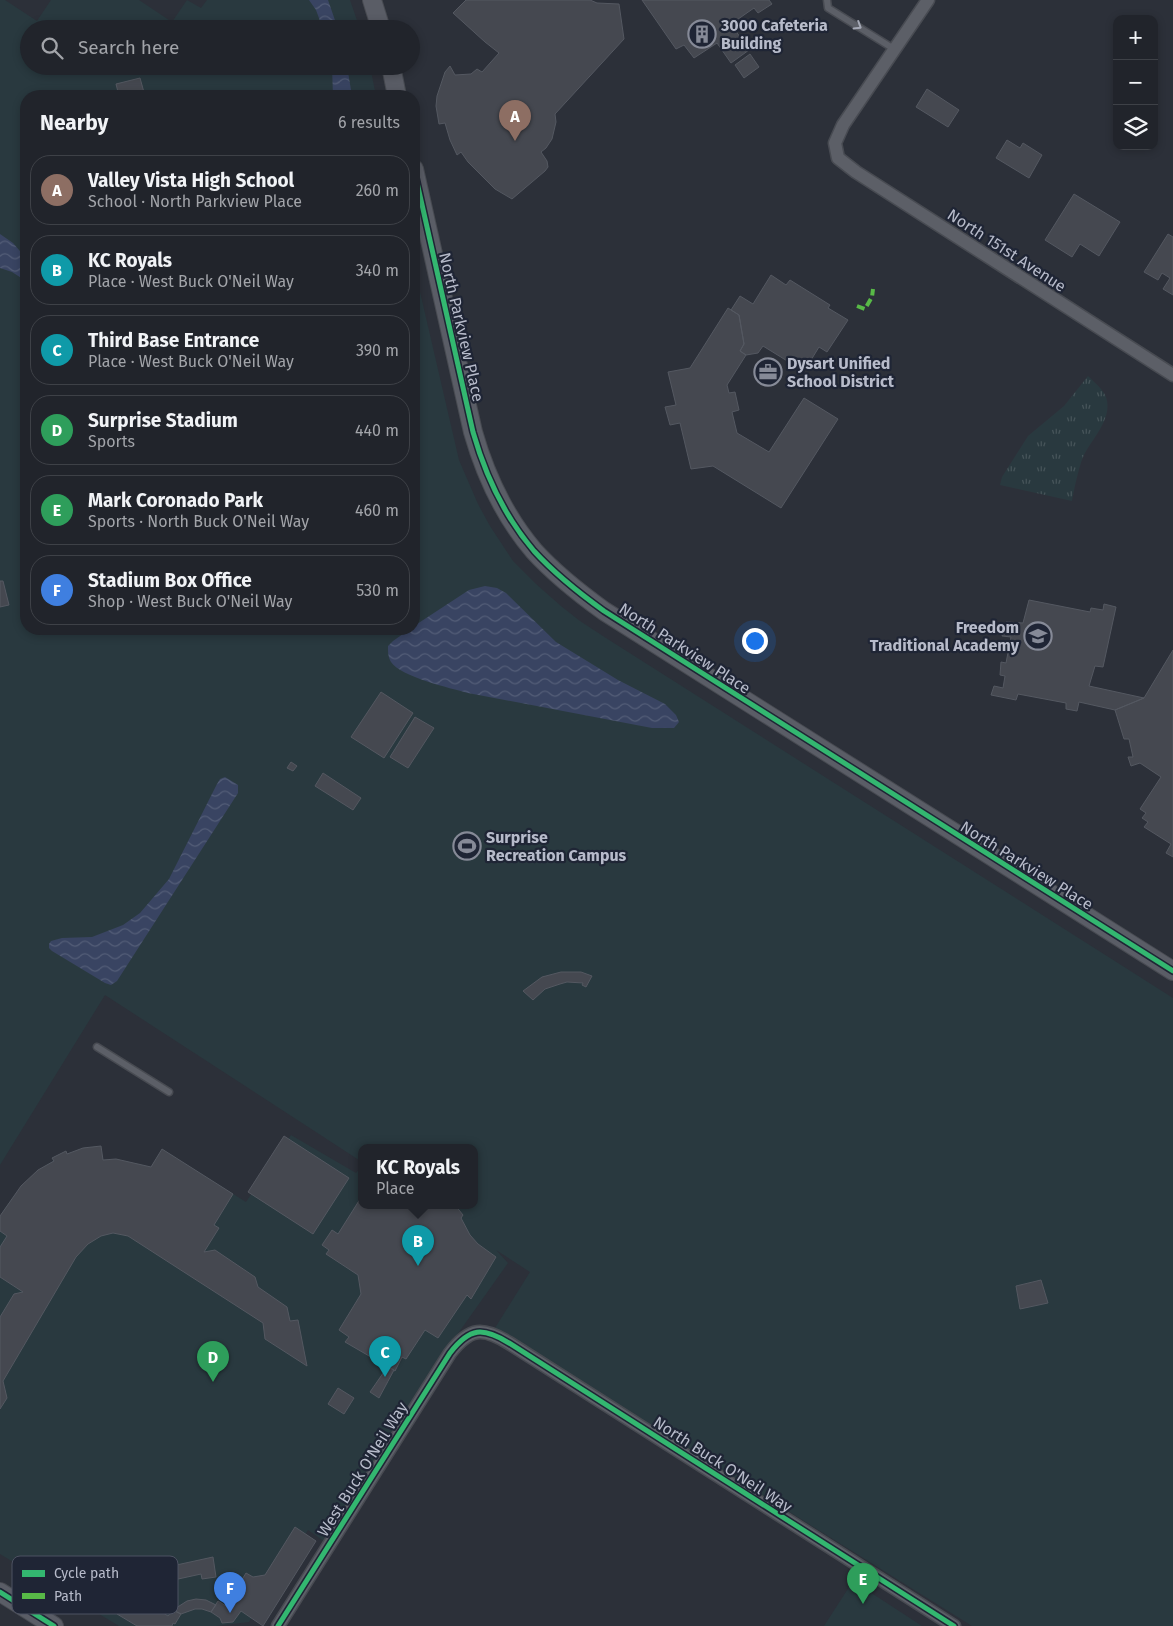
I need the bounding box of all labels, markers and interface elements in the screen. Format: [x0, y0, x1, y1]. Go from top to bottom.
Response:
map controls [1113, 15, 1158, 150]
button: + [1113, 15, 1158, 60]
place label: 3000 Cafeteria Building [720, 16, 828, 53]
building icon: 3000 Cafeteria Building [687, 19, 717, 49]
search box [20, 20, 420, 75]
one-way arrow [853, 20, 862, 30]
icon: search [38, 34, 66, 62]
text: Search here [78, 36, 179, 59]
button: − [1113, 60, 1158, 105]
pin: A [499, 100, 531, 141]
button: layers [1113, 105, 1158, 150]
text: Nearby [40, 110, 108, 136]
text: 6 results [338, 113, 400, 132]
text: Valley Vista High School [88, 169, 294, 192]
text: A [52, 181, 62, 200]
text: 260 m [356, 181, 399, 200]
text: School · North Parkview Place [88, 192, 302, 211]
street label: North 151st Avenue [944, 205, 1070, 296]
text: KC Royals [88, 249, 172, 272]
street label: North Parkview Place [435, 251, 488, 404]
text: B [52, 261, 62, 280]
text: 340 m [356, 261, 399, 280]
text: Place · West Buck O'Neil Way [88, 272, 294, 291]
text: Third Base Entrance [88, 329, 259, 352]
text: C [52, 341, 62, 360]
text: 390 m [356, 341, 399, 360]
text: Place · West Buck O'Neil Way [88, 352, 294, 371]
place label: Dysart Unified School District [787, 354, 895, 391]
office icon: Dysart Unified School District [753, 357, 783, 387]
text: Surprise Stadium [88, 409, 238, 432]
text: D [52, 421, 62, 440]
text: 440 m [355, 421, 399, 440]
text: Sports [88, 432, 135, 451]
text: Mark Coronado Park [88, 489, 263, 512]
text: E [53, 501, 61, 520]
text: 460 m [355, 501, 399, 520]
text: Sports · North Buck O'Neil Way [88, 512, 309, 531]
text: Stadium Box Office [88, 569, 252, 592]
text: F [53, 581, 61, 600]
text: 530 m [356, 581, 399, 600]
text: Shop · West Buck O'Neil Way [88, 592, 292, 611]
street label: North Parkview Place [616, 599, 754, 698]
place label: Freedom Traditional Academy [870, 618, 1020, 655]
school or university icon: Freedom Traditional Academy [1023, 621, 1053, 651]
your location [742, 628, 768, 654]
street label: North Parkview Place [957, 817, 1096, 914]
place label: Surprise Recreation Campus [486, 828, 627, 865]
sports icon: Surprise Recreation Campus [452, 831, 482, 861]
popup [358, 1144, 478, 1209]
text: KC Royals [376, 1156, 460, 1179]
text: Place [376, 1179, 415, 1198]
pin: B [402, 1225, 434, 1266]
pin: C [369, 1336, 401, 1377]
pin: D [197, 1341, 229, 1382]
street label: West Buck O'Neil Way [313, 1398, 412, 1540]
street label: North Buck O'Neil Way [650, 1412, 796, 1516]
legend [12, 1556, 178, 1614]
pin: E [847, 1563, 879, 1604]
text: Cycle path [54, 1565, 119, 1582]
pin: F [214, 1572, 246, 1613]
text: Path [54, 1588, 82, 1605]

